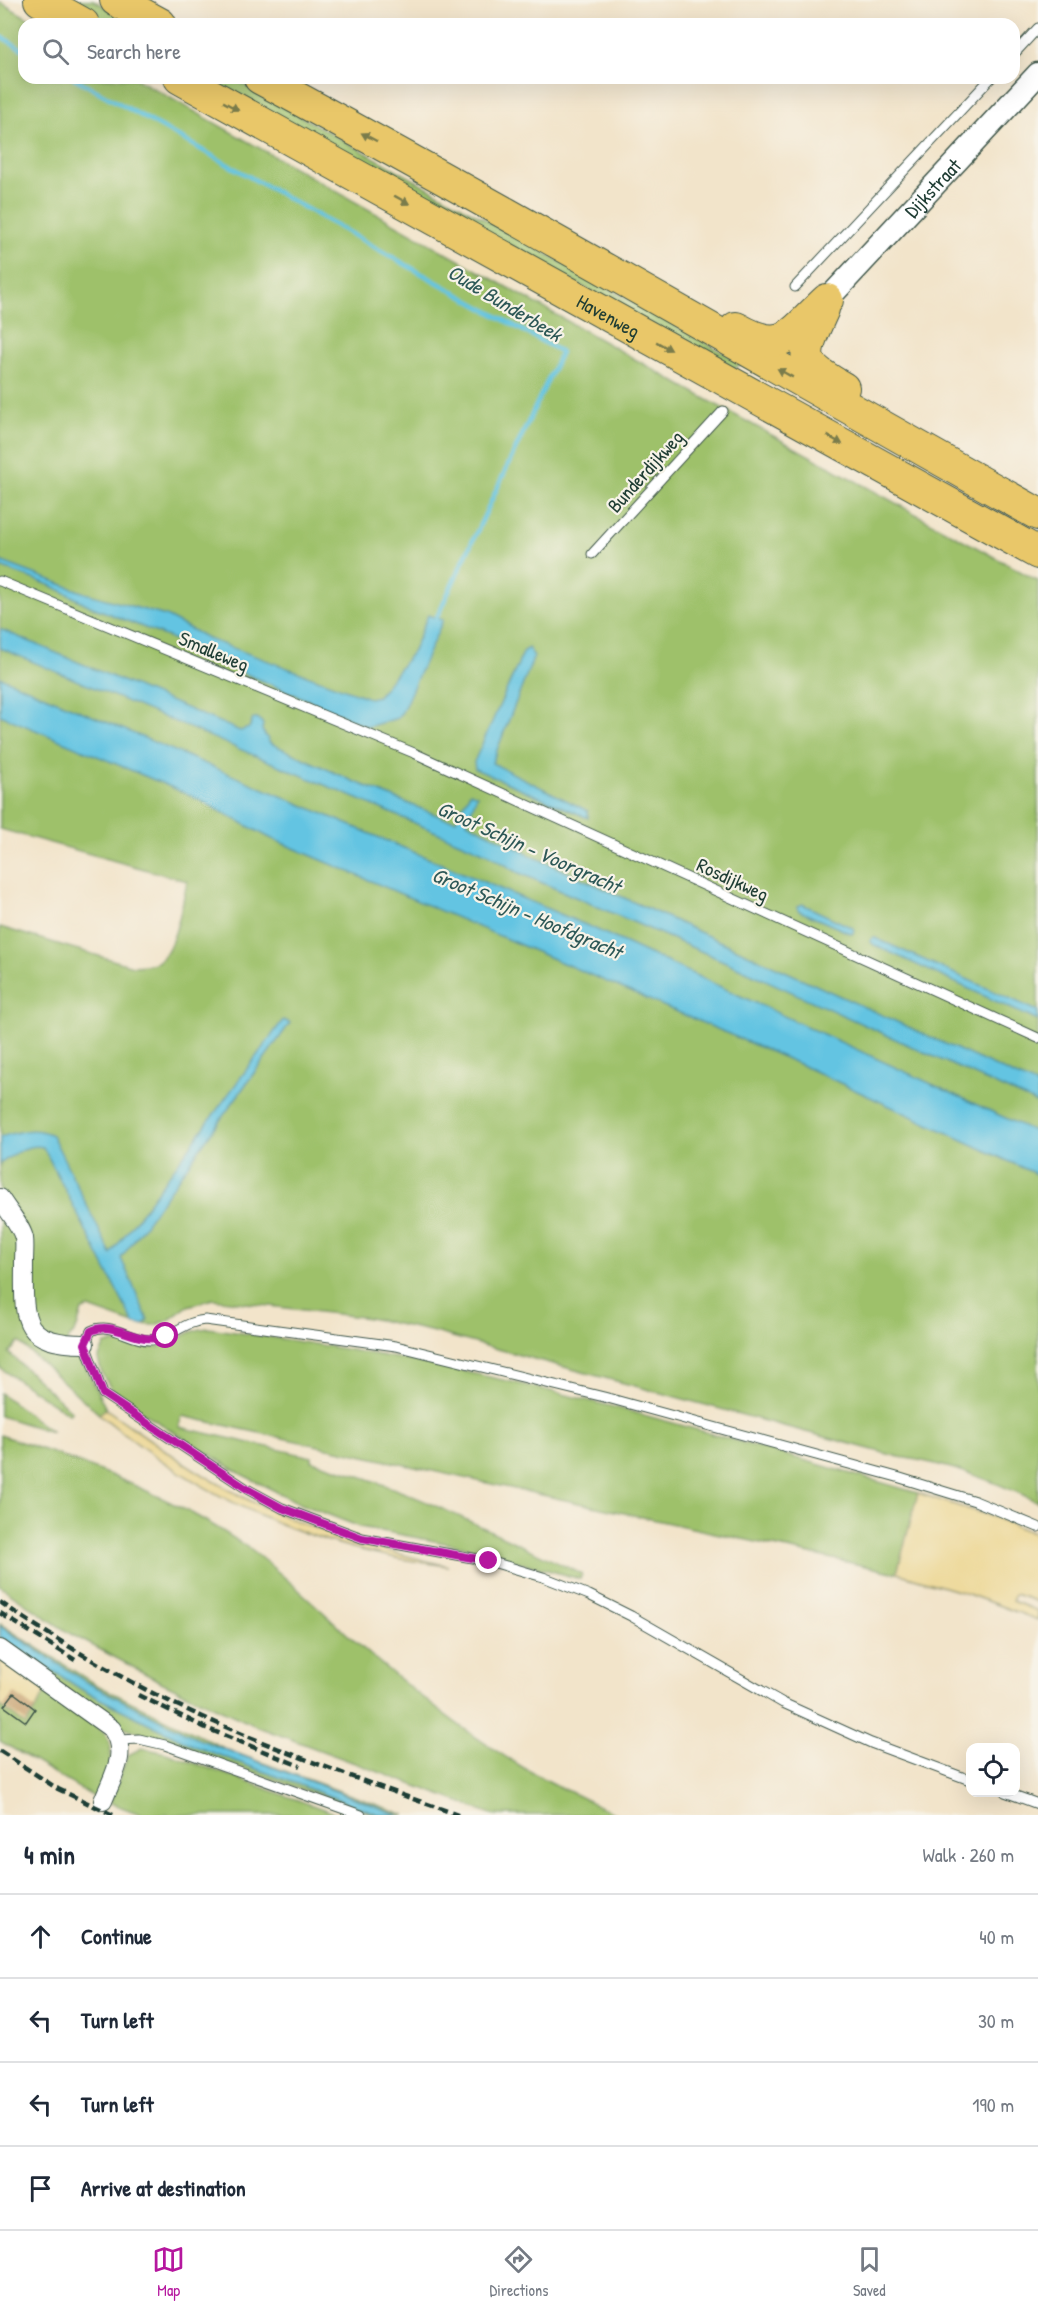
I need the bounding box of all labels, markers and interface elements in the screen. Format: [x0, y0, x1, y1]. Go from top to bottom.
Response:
search box [18, 18, 1020, 84]
icon: search [39, 35, 72, 68]
text: Search here [87, 36, 181, 66]
one-way arrow [223, 101, 240, 111]
one-way arrow [361, 132, 378, 142]
street label: Dijkstraat [898, 151, 967, 223]
one-way arrow [394, 195, 411, 205]
water label: Oude Bunderbeek [442, 257, 570, 350]
street label: Havenweg [572, 287, 645, 344]
one-way arrow [656, 341, 673, 351]
one-way arrow [776, 368, 793, 378]
street label: Bunderdijkweg [601, 424, 689, 518]
one-way arrow [827, 435, 844, 445]
street label: Smalleweg [175, 624, 253, 678]
water label: Groot Schijn - Voorgracht [433, 794, 628, 902]
street label: Rosdijkweg [693, 851, 773, 907]
water label: Groot Schijn - Hoofdgracht [428, 860, 629, 967]
route start [152, 1322, 178, 1348]
route end [475, 1547, 501, 1573]
map controls [966, 1743, 1020, 1797]
button: locate [966, 1743, 1020, 1797]
text: 4 min [24, 1837, 75, 1872]
text: Walk · 260 m [923, 1841, 1014, 1868]
icon: ahead [24, 1920, 57, 1953]
text: Continue [81, 1921, 152, 1951]
text: 40 m [979, 1923, 1014, 1950]
icon: left [24, 2004, 57, 2037]
text: Turn left [81, 2005, 154, 2035]
text: 30 m [978, 2007, 1014, 2034]
icon: left [24, 2088, 57, 2121]
text: Turn left [81, 2089, 154, 2119]
text: 190 m [972, 2091, 1014, 2118]
icon: arrive [24, 2172, 57, 2205]
text: Arrive at destination [81, 2173, 246, 2203]
tab: Map [152, 2243, 185, 2301]
tab: Directions [490, 2243, 548, 2301]
tab: Saved [853, 2243, 886, 2301]

